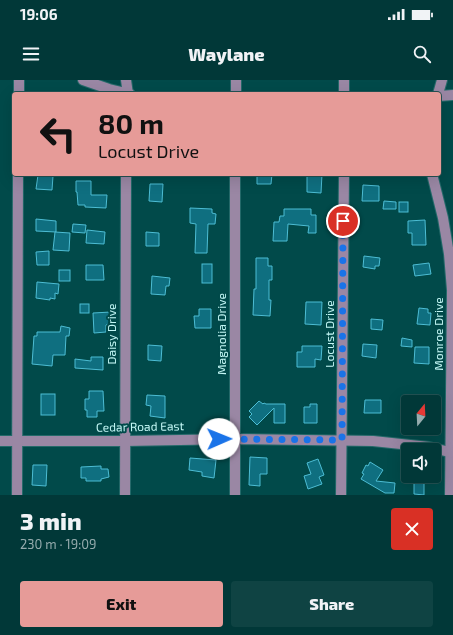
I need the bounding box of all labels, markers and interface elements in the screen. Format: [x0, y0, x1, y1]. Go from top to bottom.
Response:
text: 19:06 [20, 5, 58, 23]
icon: menu [20, 43, 42, 65]
text: Waylane [188, 43, 265, 65]
icon: search [411, 43, 433, 65]
text: 80 m [98, 106, 164, 140]
icon: left [32, 108, 84, 160]
text: Locust Drive [98, 140, 199, 162]
pin [326, 204, 360, 238]
icon: arrive [332, 210, 354, 232]
street label: Magnolia Drive [214, 293, 228, 375]
street label: Monroe Drive [431, 297, 445, 371]
street label: Locust Drive [322, 300, 336, 368]
street label: Daisy Drive [104, 304, 118, 364]
north arrow [401, 395, 441, 435]
map controls [401, 395, 441, 483]
street label: Cedar Road East [96, 418, 185, 434]
position arrow [198, 418, 240, 460]
button: sound [401, 443, 441, 483]
text: 3 min [20, 506, 82, 535]
button: close [391, 508, 433, 550]
text: 230 m · 19:09 [20, 536, 96, 552]
button: Exit [20, 581, 223, 627]
button: Share [231, 581, 433, 627]

